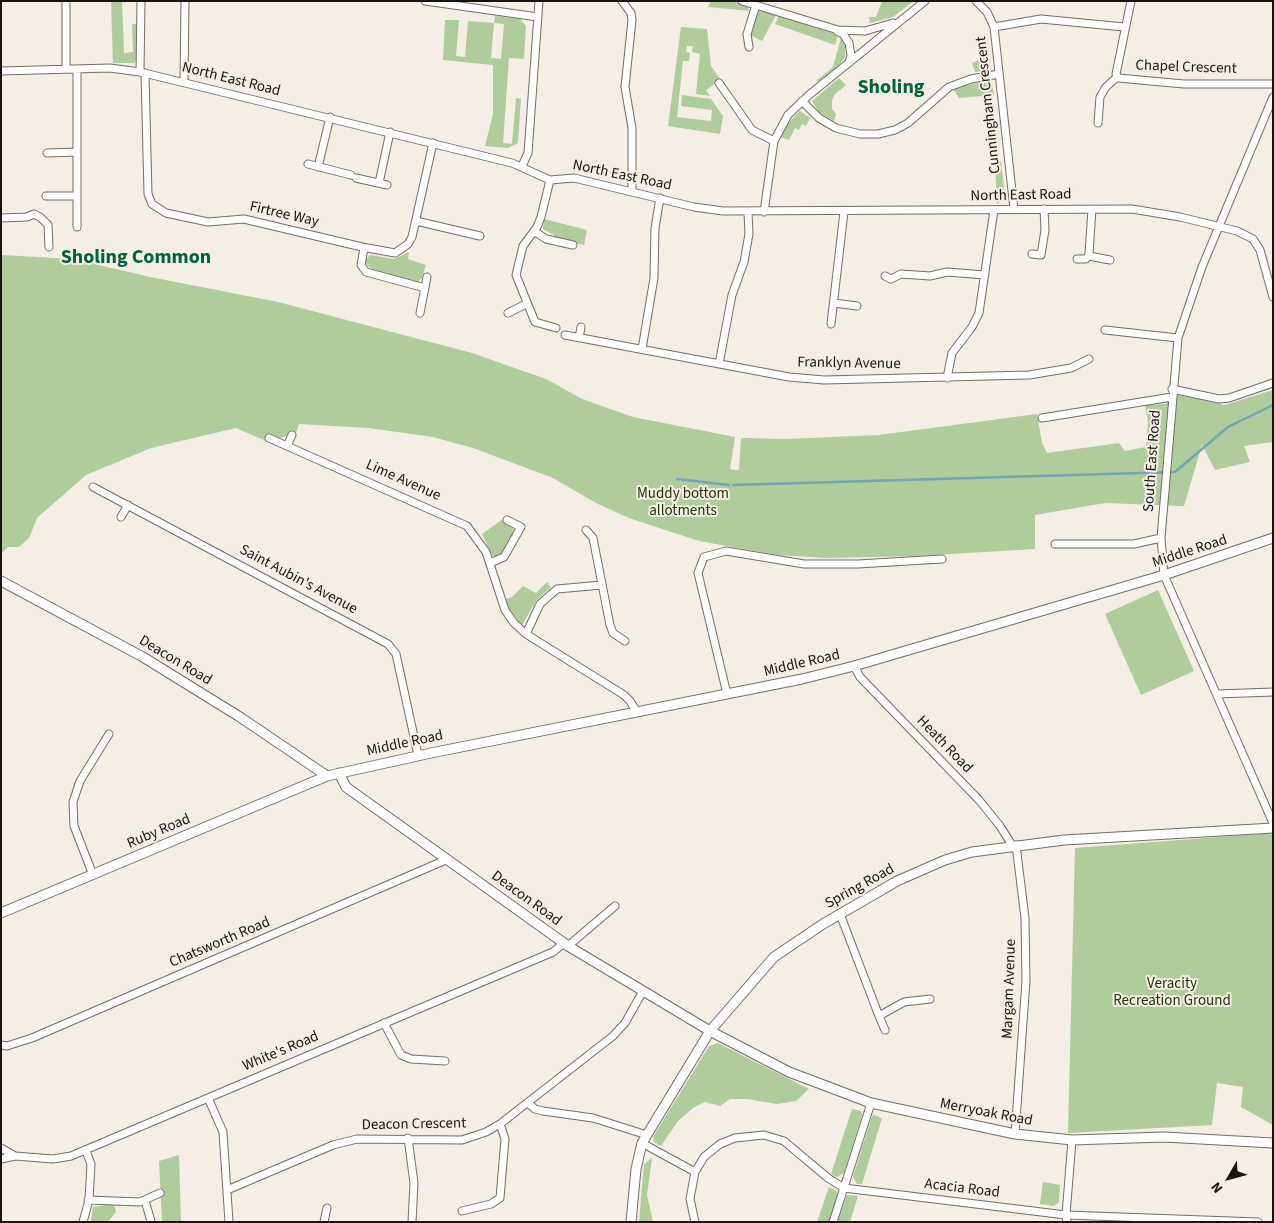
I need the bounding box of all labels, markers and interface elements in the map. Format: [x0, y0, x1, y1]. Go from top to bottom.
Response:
street label: Cunningham Crescent [973, 35, 1005, 175]
street label: Chapel Crescent [1135, 57, 1237, 79]
street label: North East Road [180, 59, 282, 101]
district label: Sholing [858, 77, 924, 101]
street label: North East Road [571, 157, 673, 195]
street label: North East Road [970, 186, 1072, 206]
street label: Firtree Way [248, 198, 320, 232]
district label: Sholing Common [61, 247, 211, 271]
street label: Franklyn Avenue [797, 354, 901, 374]
street label: South East Road [1140, 409, 1166, 513]
street label: Lime Avenue [363, 456, 443, 506]
park label: Muddy bottom allotments [637, 486, 729, 521]
street label: Middle Road [1150, 531, 1230, 573]
street label: Saint Aubin's Avenue [236, 541, 360, 619]
street label: Deacon Road [135, 632, 215, 690]
street label: Middle Road [762, 646, 842, 682]
street label: Heath Road [912, 713, 976, 777]
street label: Middle Road [365, 727, 445, 761]
street label: Ruby Road [125, 811, 193, 853]
street label: Spring Road [822, 861, 898, 913]
street label: Deacon Road [488, 868, 564, 930]
street label: Chatsworth Road [167, 914, 273, 972]
street label: Margam Avenue [999, 939, 1021, 1039]
park label: Veracity Recreation Ground [1113, 976, 1231, 1011]
street label: White's Road [240, 1028, 322, 1076]
street label: Merryoak Road [938, 1095, 1034, 1131]
street label: Deacon Crescent [362, 1115, 466, 1135]
north arrow [1204, 1153, 1254, 1203]
street label: Acacia Road [923, 1175, 1001, 1203]
text: N [1206, 1177, 1228, 1197]

